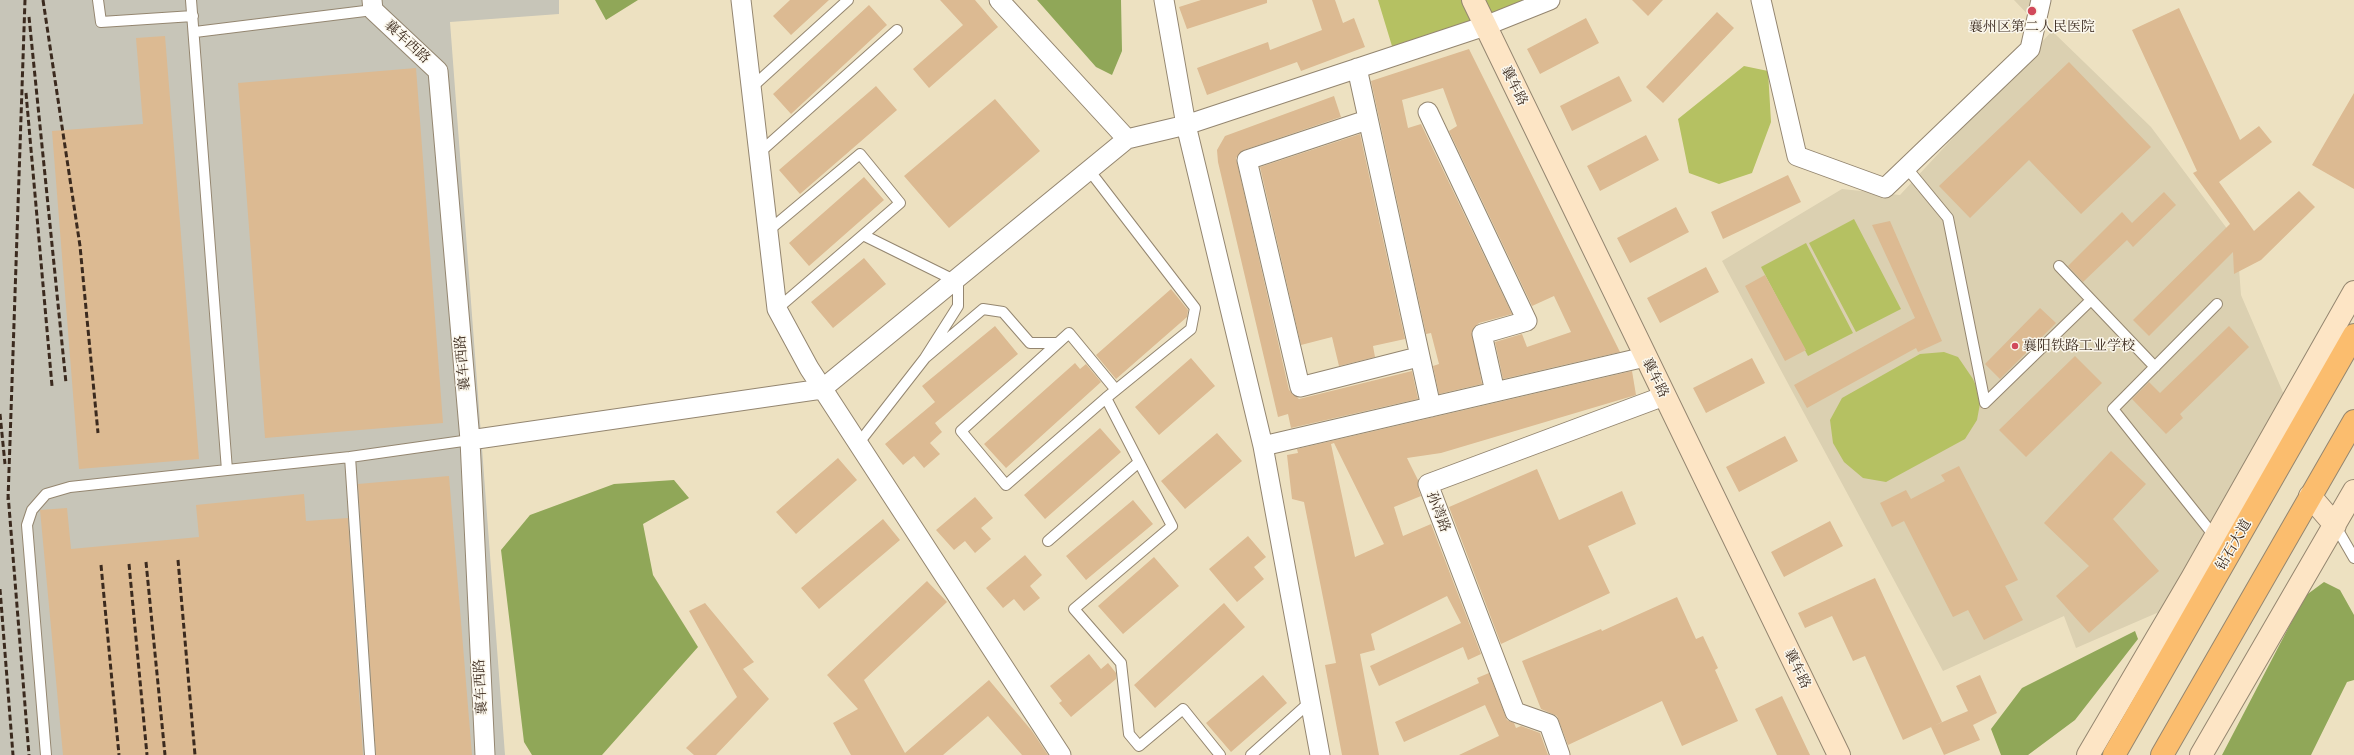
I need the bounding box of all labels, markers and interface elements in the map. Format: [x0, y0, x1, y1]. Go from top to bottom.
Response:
marker: 襄州区第二人民医院 [2026, 5, 2038, 17]
street label: 襄车西路 [381, 17, 433, 67]
place label: 襄州区第二人民医院 [1969, 19, 2095, 35]
street label: 襄车路 [1497, 63, 1531, 109]
street label: 襄车西路 [452, 334, 474, 392]
place label: 襄阳铁路工业学校 [2023, 338, 2135, 354]
marker: 襄阳铁路工业学校 [2010, 341, 2020, 351]
street label: 襄车路 [1638, 355, 1672, 401]
street label: 孙湾路 [1423, 489, 1453, 535]
street label: 钻石大道 [2213, 517, 2255, 573]
street label: 襄车路 [1780, 646, 1814, 692]
street label: 襄车西路 [471, 659, 491, 715]

